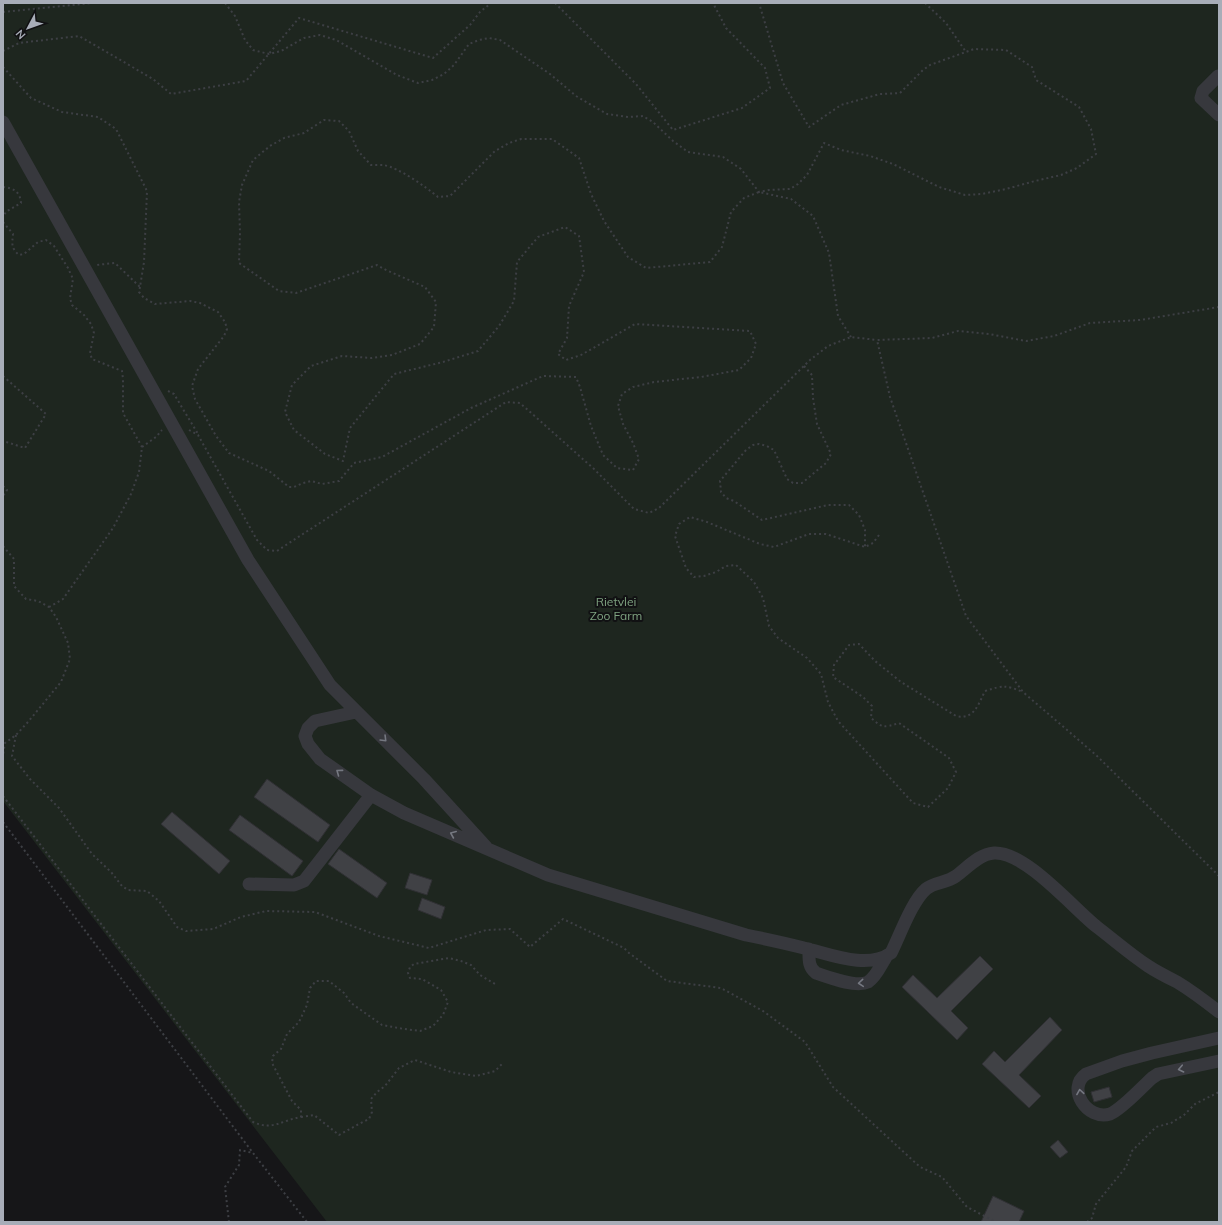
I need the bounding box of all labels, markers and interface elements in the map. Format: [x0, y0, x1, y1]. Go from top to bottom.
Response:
north arrow [8, 8, 48, 48]
text: N [12, 27, 28, 42]
park label: Rietvlei Zoo Farm [590, 594, 642, 623]
one-way arrow [379, 734, 387, 742]
one-way arrow [336, 770, 343, 777]
one-way arrow [449, 831, 456, 839]
one-way arrow [857, 978, 864, 987]
one-way arrow [1178, 1064, 1184, 1072]
one-way arrow [1076, 1088, 1084, 1095]

